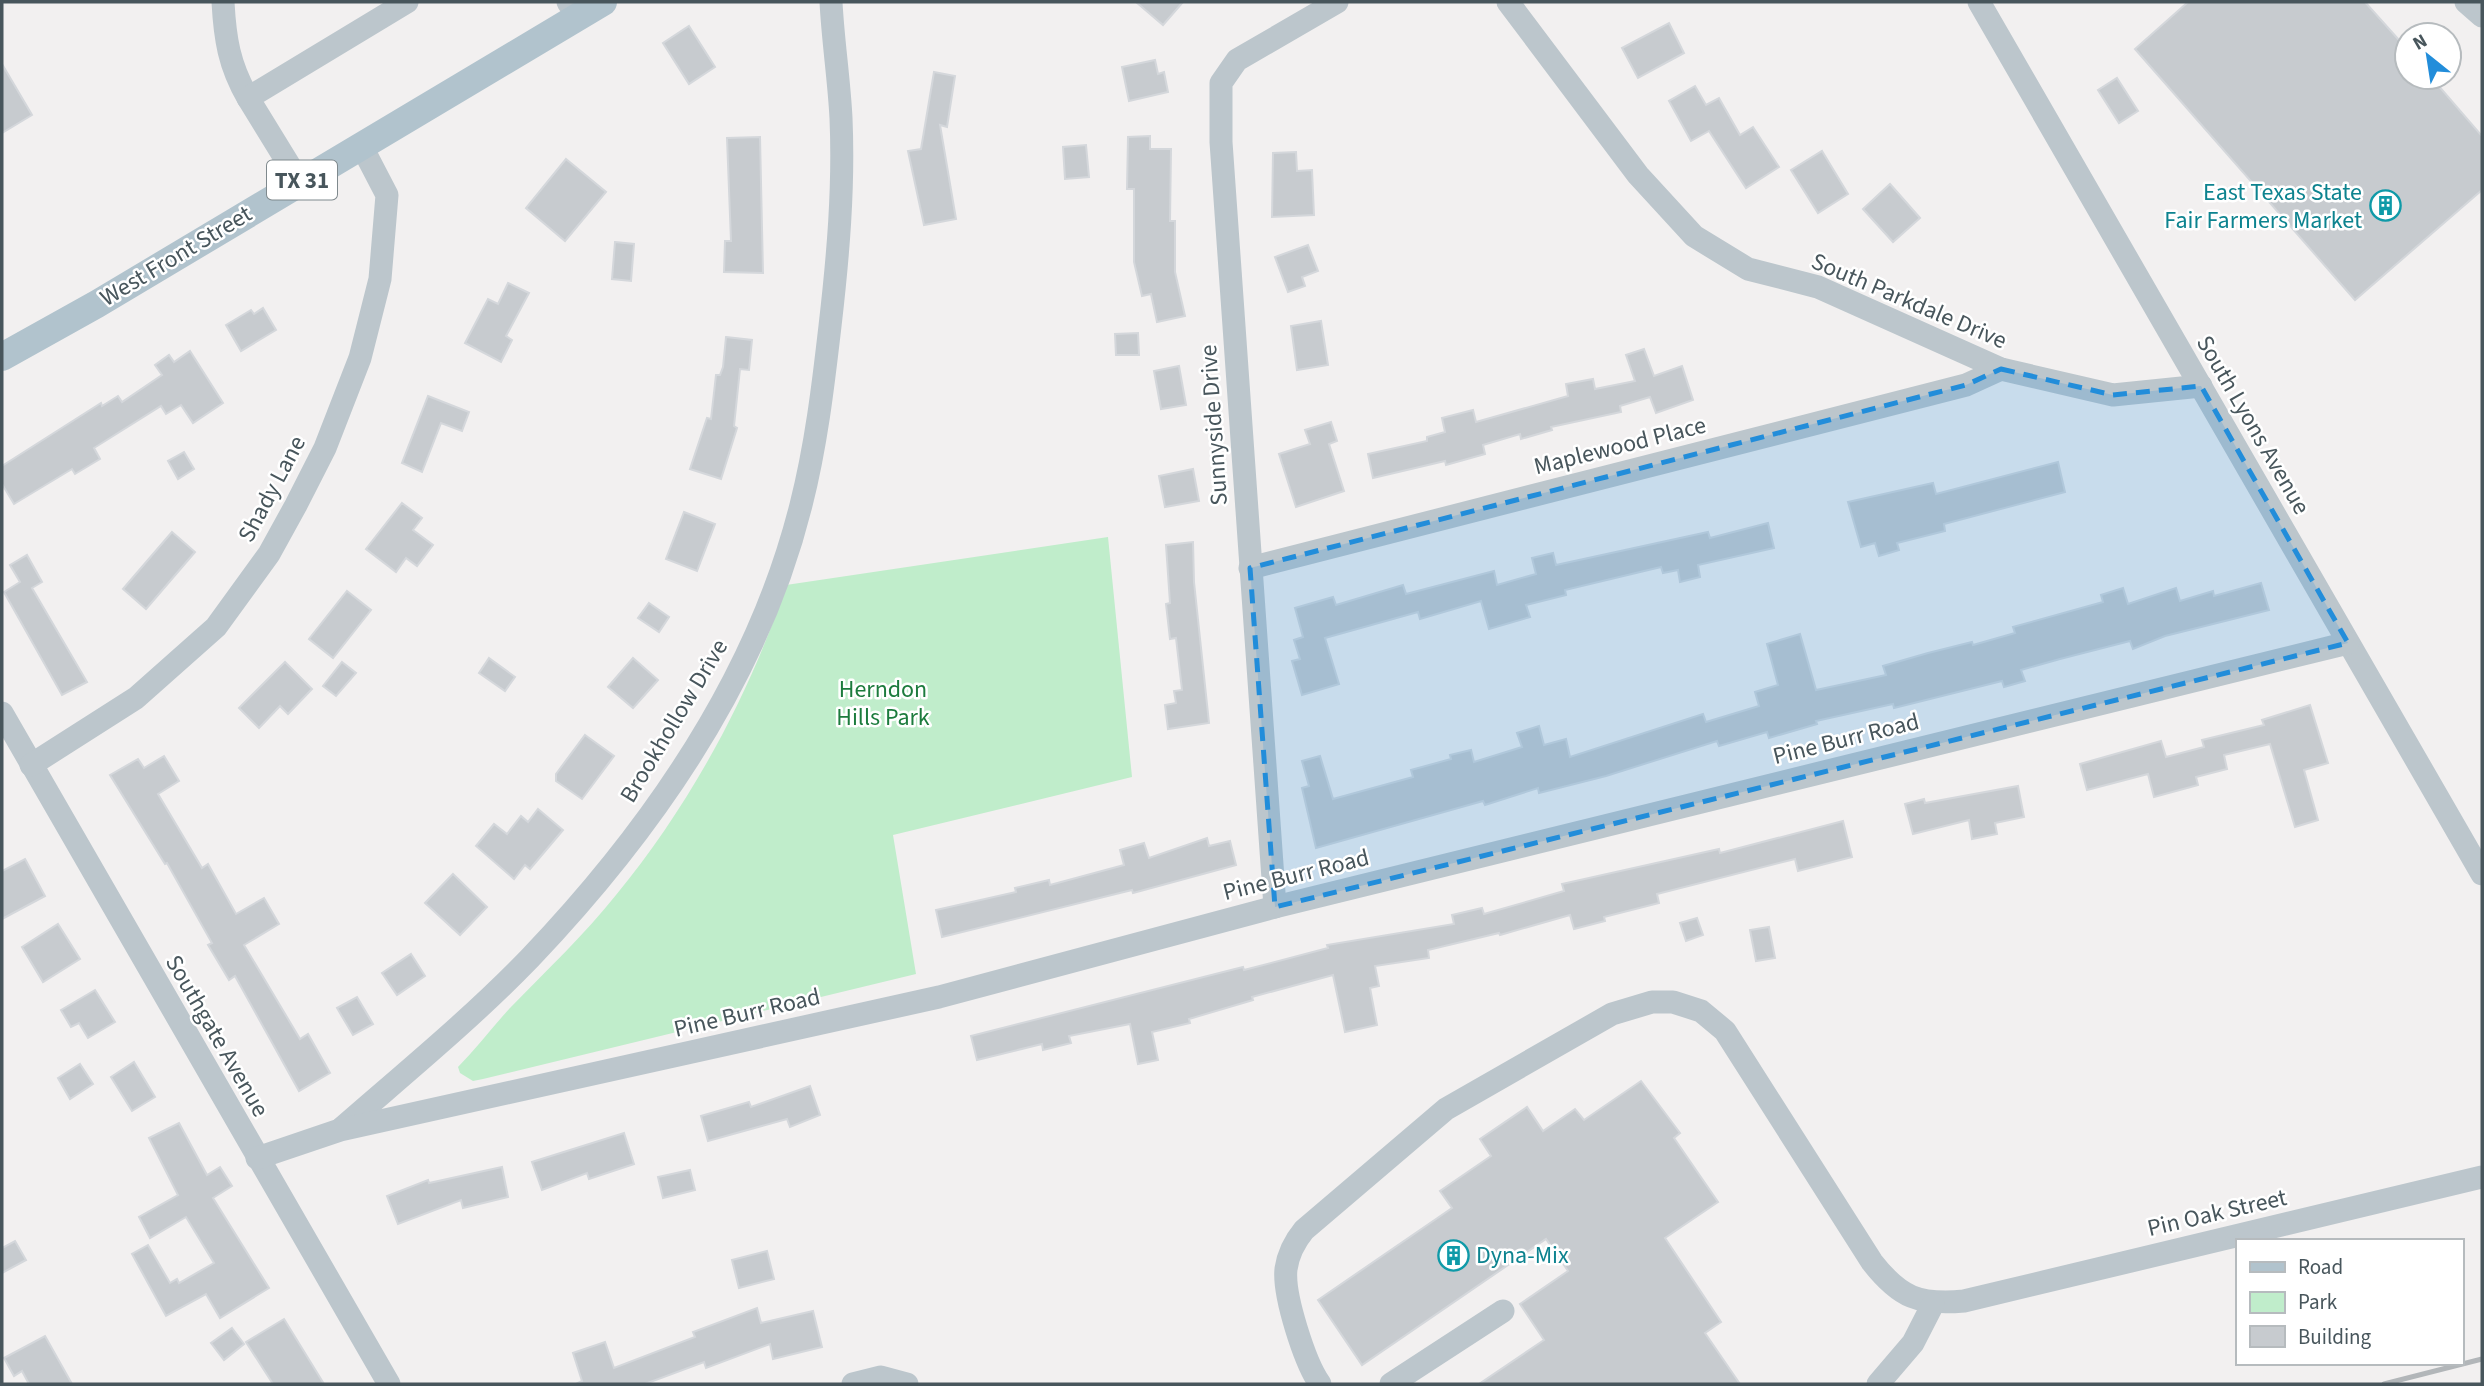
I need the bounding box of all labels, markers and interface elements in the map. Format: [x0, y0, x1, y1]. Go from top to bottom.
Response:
north arrow [2393, 21, 2463, 91]
text: N [2408, 28, 2432, 57]
road number: TX 31 [267, 160, 337, 200]
place label: East Texas State Fair Farmers Market [2164, 175, 2362, 238]
building icon: East Texas State Fair Farmers Market [2368, 189, 2402, 223]
street label: West Front Street [93, 197, 259, 315]
street label: South Parkdale Drive [1806, 244, 2012, 358]
street label: South Lyons Avenue [2187, 329, 2319, 521]
street label: Sunnyside Drive [1191, 343, 1237, 507]
street label: Maplewood Place [1530, 408, 1710, 484]
street label: Shady Lane [229, 430, 315, 548]
street label: Brookhollow Drive [611, 633, 737, 809]
park label: Herndon Hills Park [836, 672, 930, 735]
street label: Pine Burr Road [1769, 704, 1923, 774]
street label: Pine Burr Road [1219, 840, 1373, 910]
street label: Southgate Avenue [156, 948, 278, 1124]
street label: Pine Burr Road [670, 979, 824, 1047]
street label: Pin Oak Street [2144, 1180, 2290, 1246]
building icon: Dyna-Mix [1436, 1238, 1470, 1272]
place label: Dyna-Mix [1476, 1238, 1569, 1273]
legend [2236, 1239, 2463, 1365]
text: Road [2298, 1252, 2343, 1282]
text: Park [2298, 1287, 2338, 1317]
text: Building [2298, 1322, 2372, 1352]

